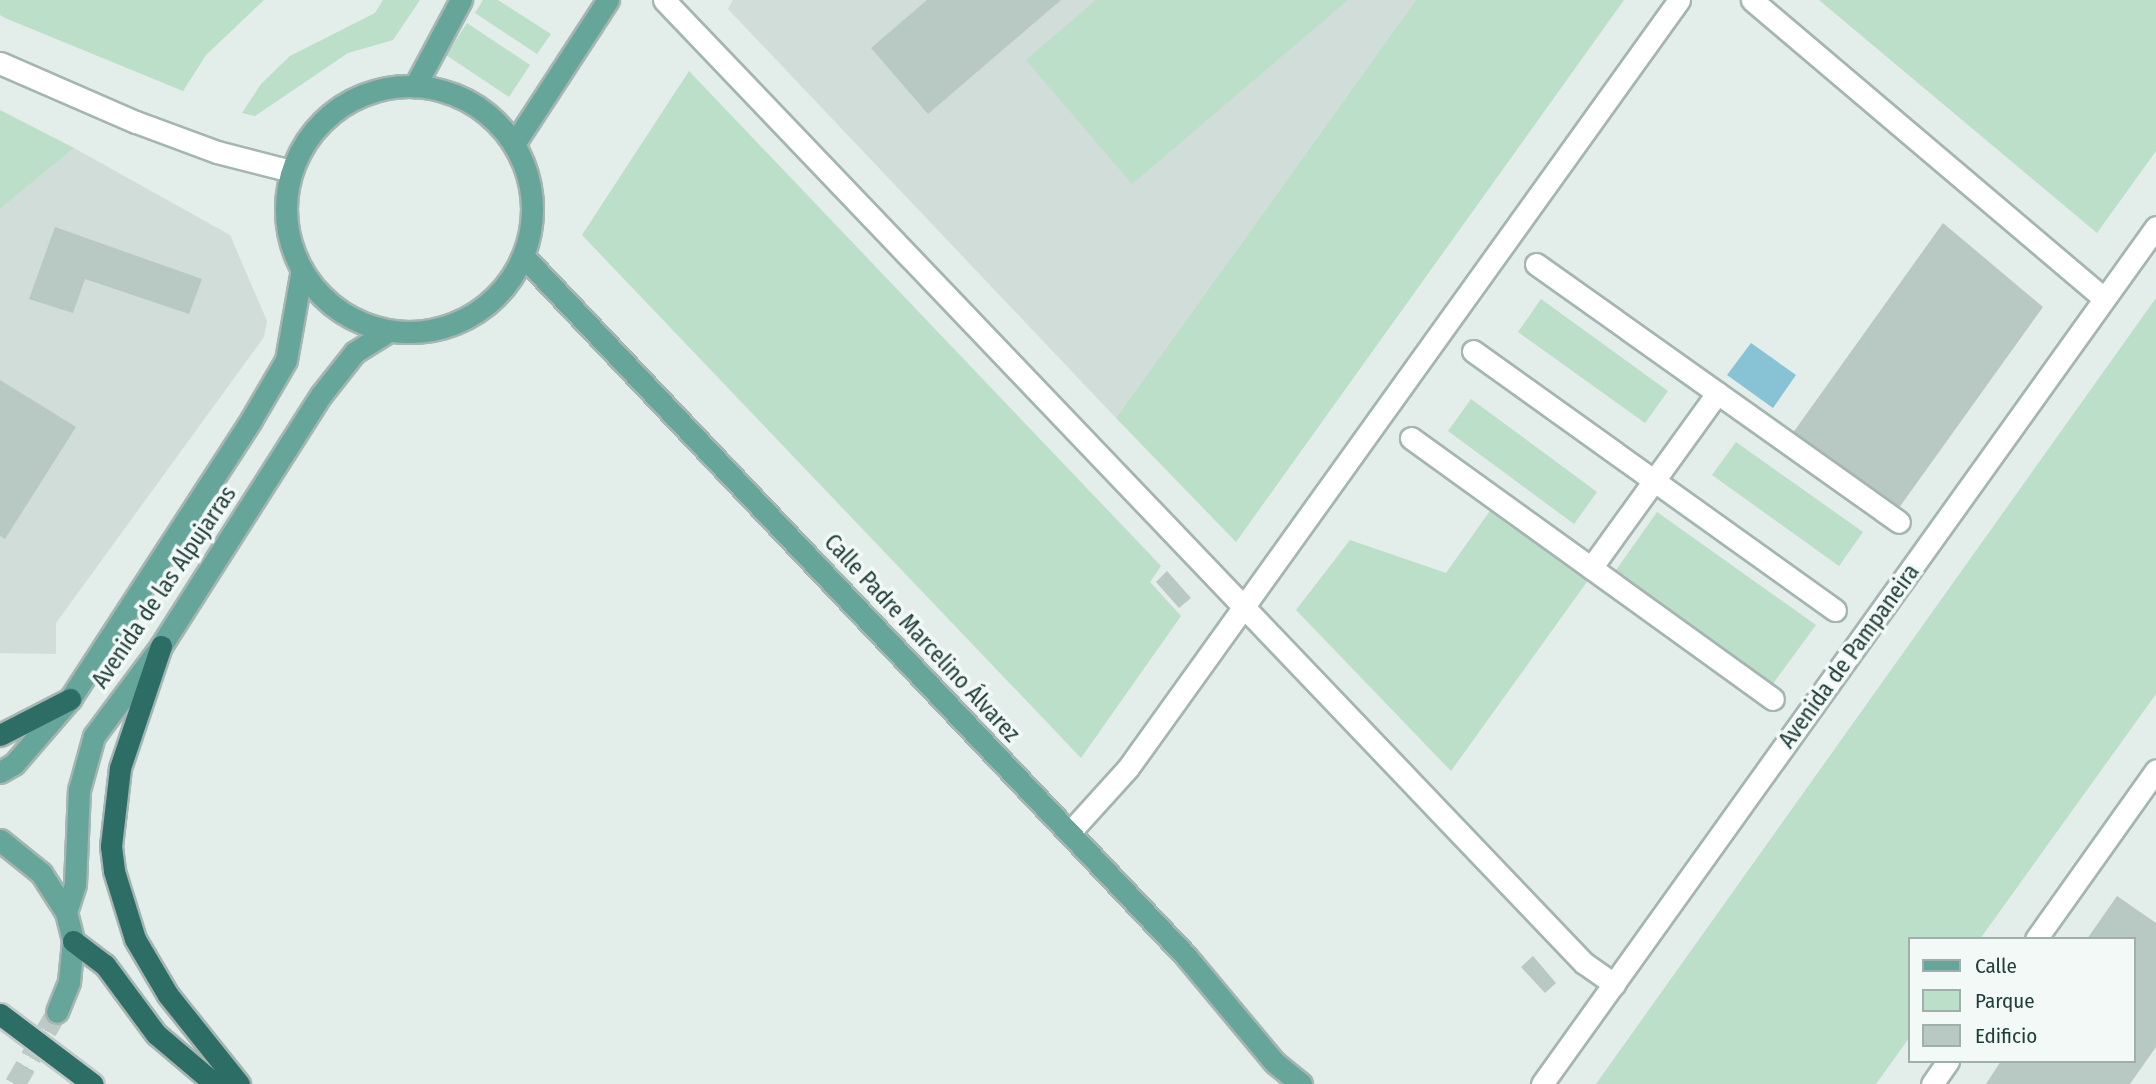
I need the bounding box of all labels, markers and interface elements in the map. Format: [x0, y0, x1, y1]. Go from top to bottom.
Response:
street label: Avenida de las Alpujarras [86, 481, 242, 693]
street label: Calle Padre Marcelino Álvarez [818, 528, 1026, 748]
street label: Avenida de Pampaneira [1773, 559, 1925, 753]
legend [1908, 937, 2135, 1063]
text: Calle [1975, 953, 2017, 979]
text: Parque [1975, 988, 2035, 1014]
text: Edificio [1975, 1023, 2037, 1049]

